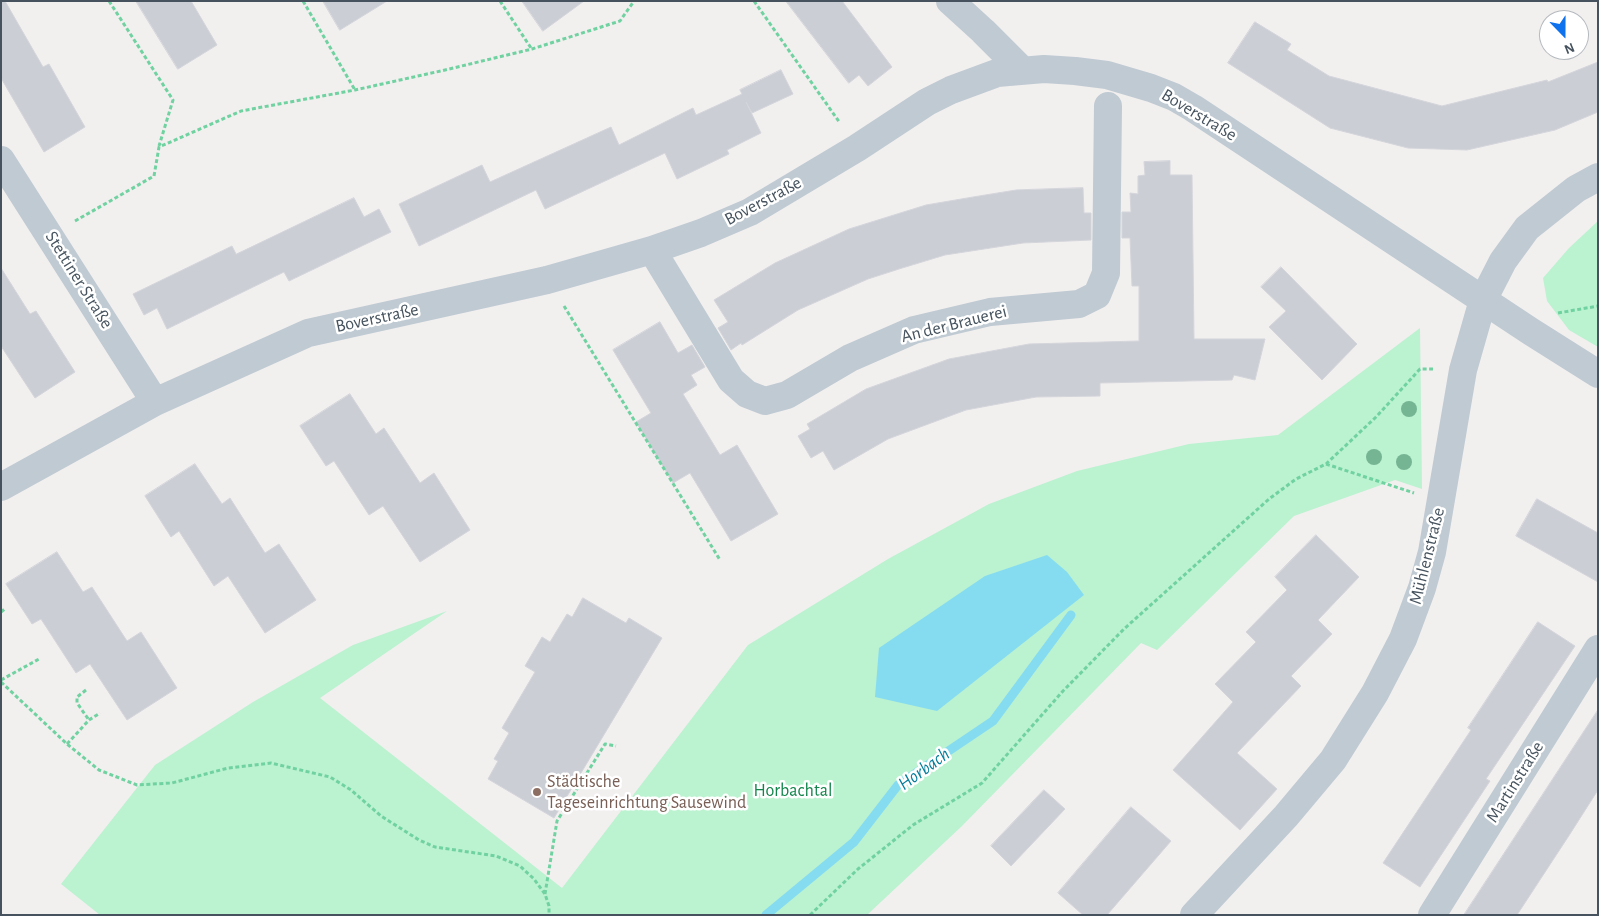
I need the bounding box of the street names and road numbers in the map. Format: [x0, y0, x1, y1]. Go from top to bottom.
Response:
street label: Boverstraße [1157, 84, 1241, 146]
street label: Boverstraße [721, 172, 805, 230]
street label: Stettiner Straße [40, 227, 118, 333]
street label: Boverstraße [334, 299, 420, 337]
street label: An der Brauerei [899, 300, 1009, 348]
street label: Mühlenstraße [1405, 505, 1449, 607]
street label: Martinstraße [1481, 737, 1549, 827]

